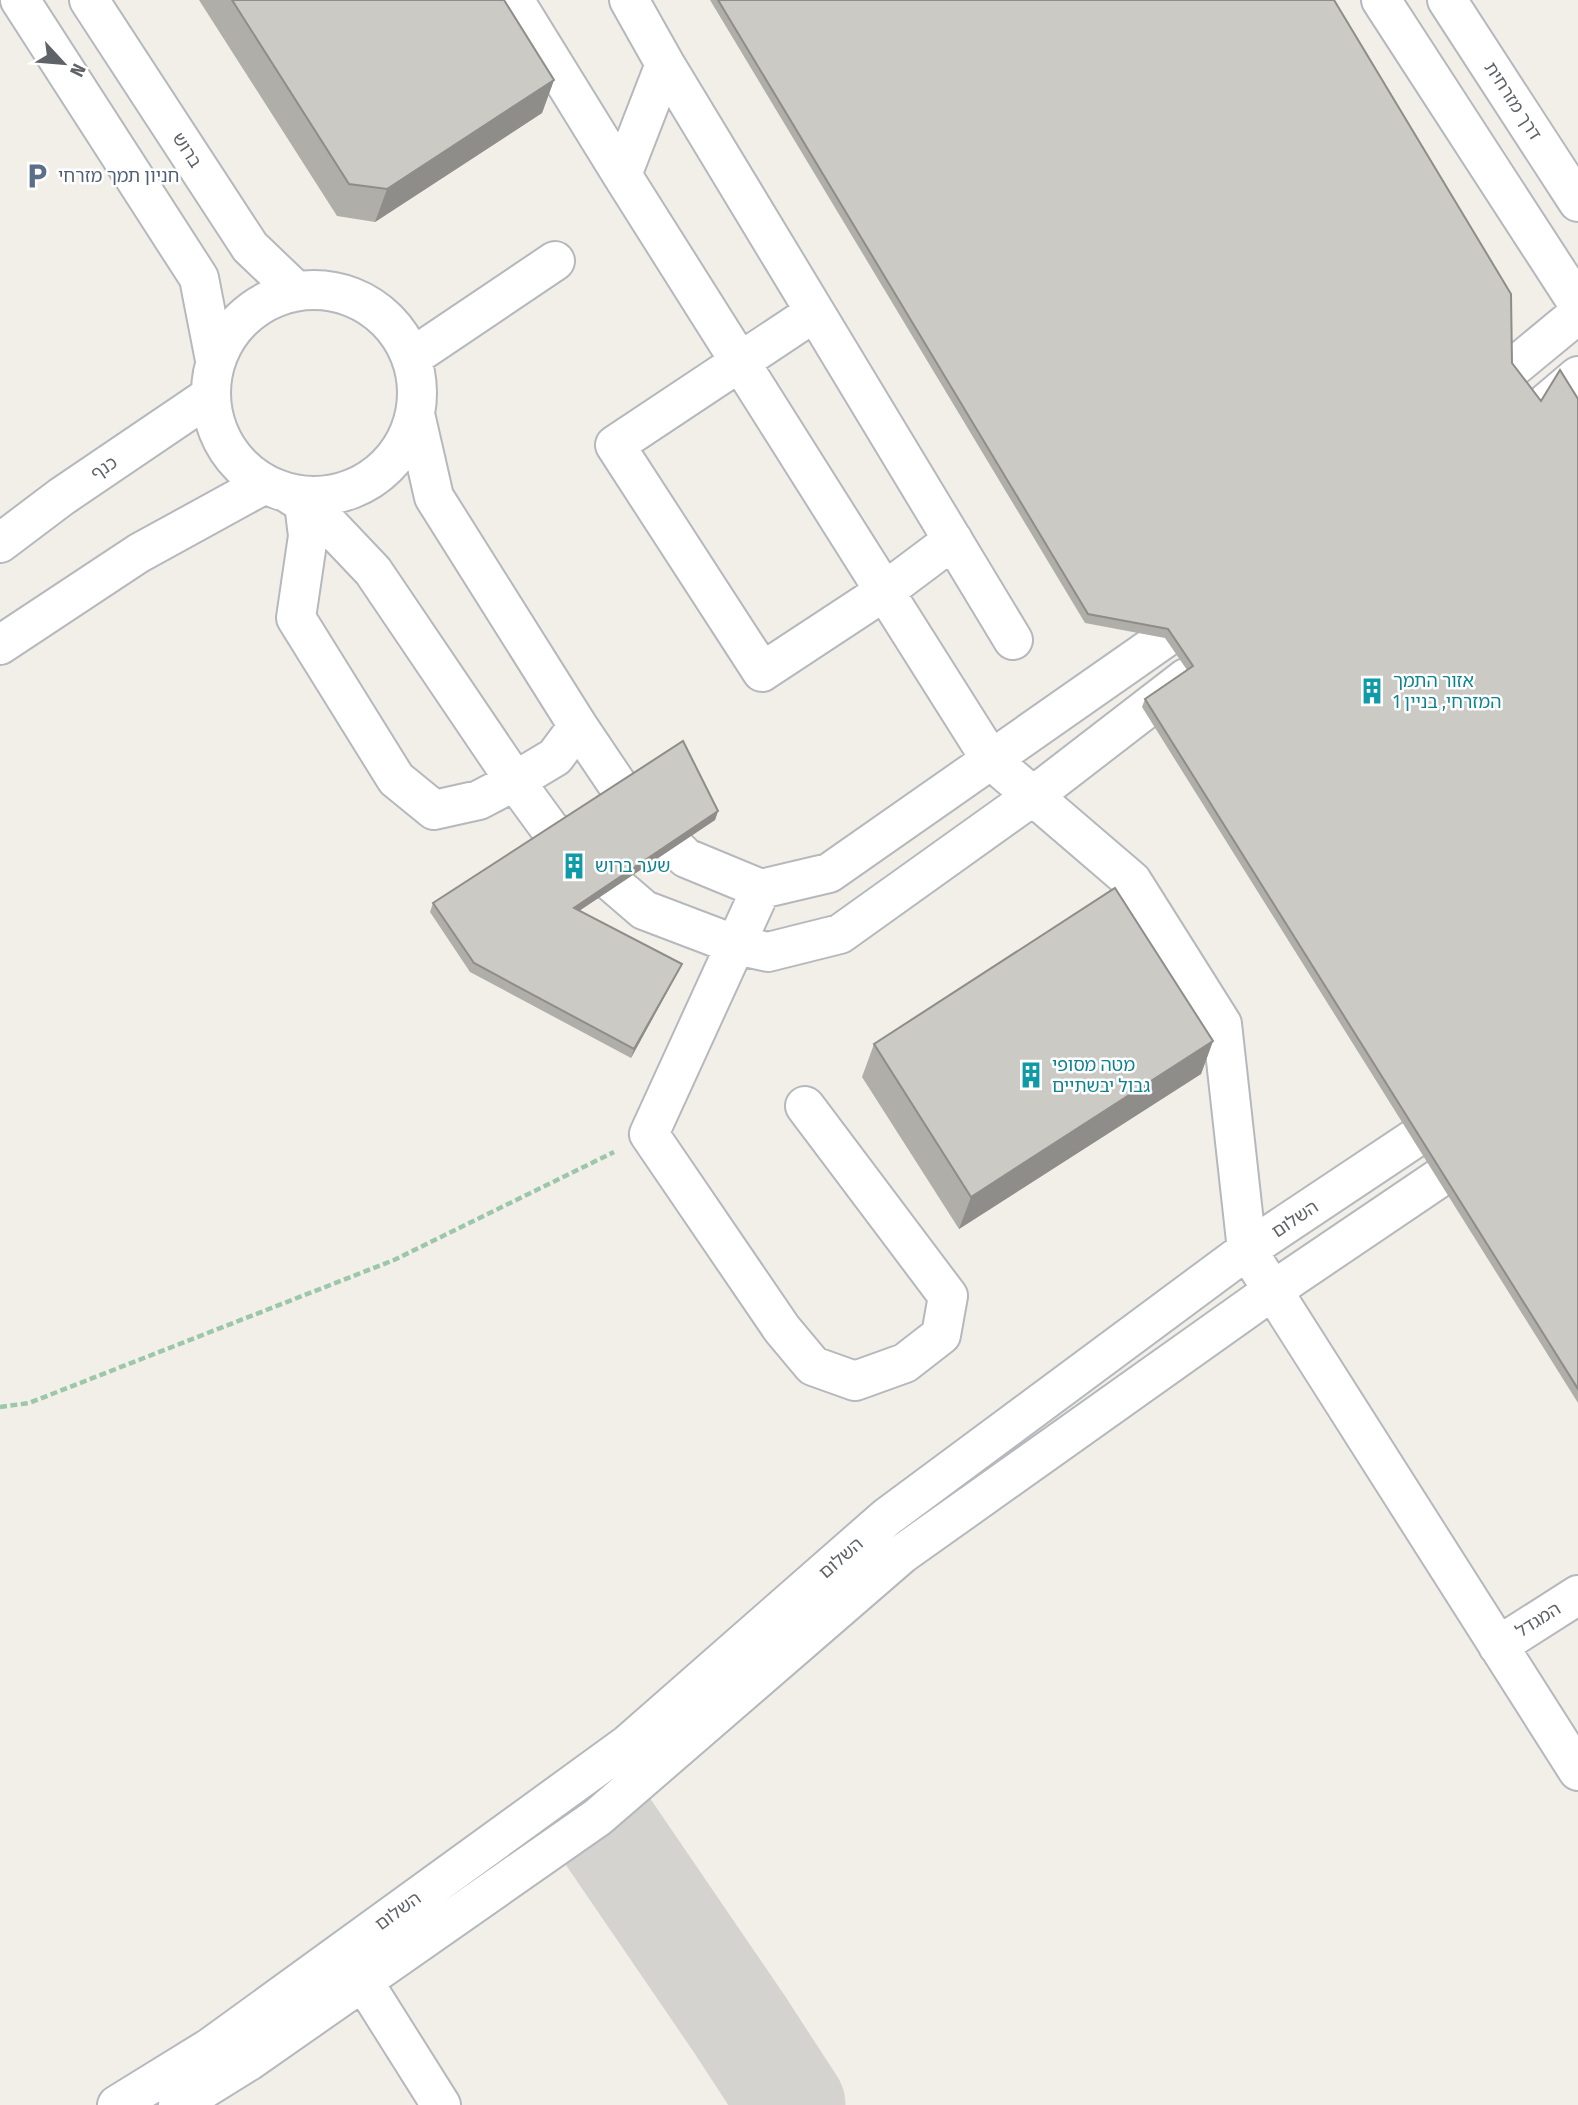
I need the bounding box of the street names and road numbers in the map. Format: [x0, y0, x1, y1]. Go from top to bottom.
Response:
street label: דרך מזרחית [1480, 58, 1547, 144]
street label: ברוש [167, 128, 207, 172]
street label: כנף [87, 451, 121, 485]
street label: השלום [1268, 1196, 1322, 1242]
street label: השלום [814, 1533, 868, 1583]
street label: המגדל [1511, 1598, 1565, 1642]
street label: השלום [371, 1887, 425, 1935]

